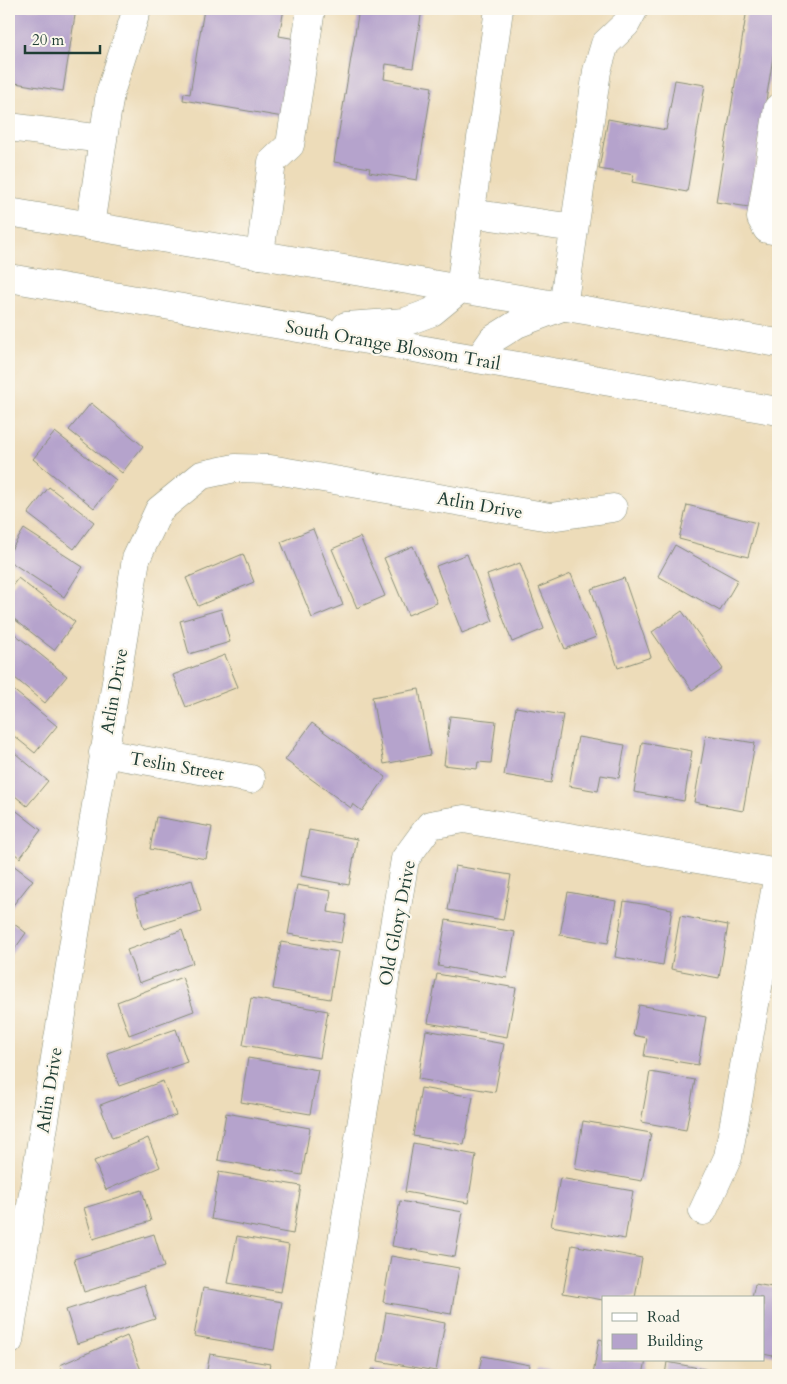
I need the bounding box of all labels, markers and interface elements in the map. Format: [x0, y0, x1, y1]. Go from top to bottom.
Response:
scale bar [25, 22, 100, 54]
text: 20 m [32, 30, 64, 50]
street label: South Orange Blossom Trail [283, 314, 503, 377]
street label: Atlin Drive [435, 486, 525, 525]
street label: Atlin Drive [95, 646, 134, 736]
street label: Teslin Street [128, 746, 226, 787]
street label: Old Glory Drive [373, 858, 422, 988]
street label: Atlin Drive [30, 1045, 69, 1135]
legend [602, 1296, 764, 1362]
text: Road [647, 1307, 680, 1327]
text: Building [647, 1331, 703, 1351]

